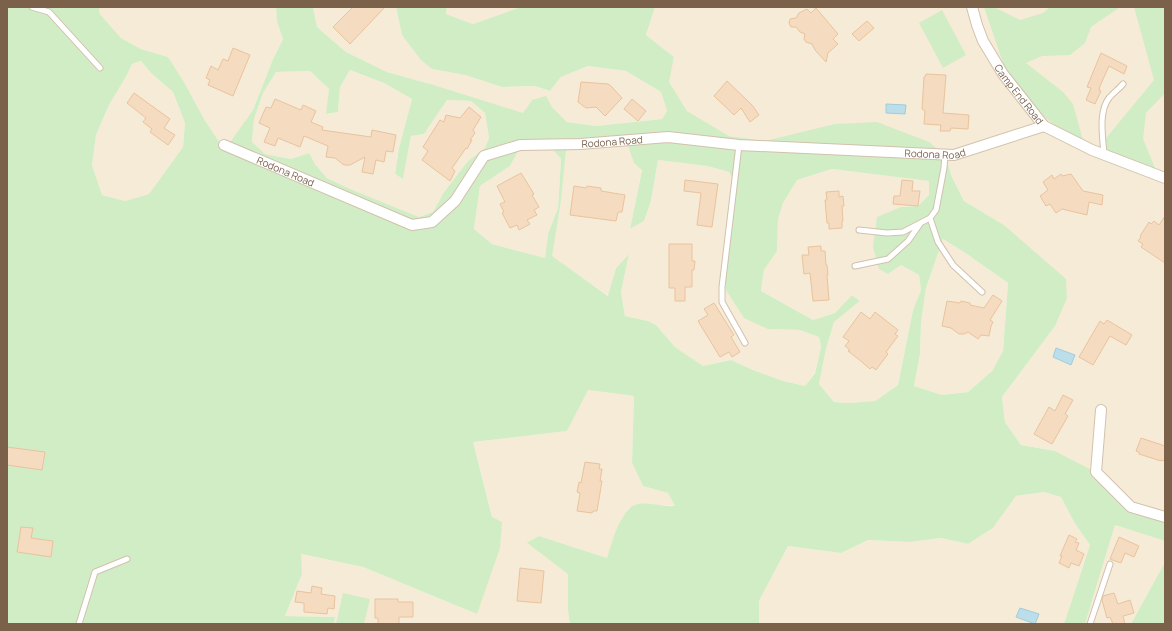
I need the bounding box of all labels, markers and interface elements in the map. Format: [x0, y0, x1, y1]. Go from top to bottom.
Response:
street label: Camp End Road [992, 61, 1047, 127]
street label: Rodona Road [581, 132, 643, 151]
street label: Rodona Road [904, 145, 967, 162]
street label: Rodona Road [255, 153, 317, 190]

